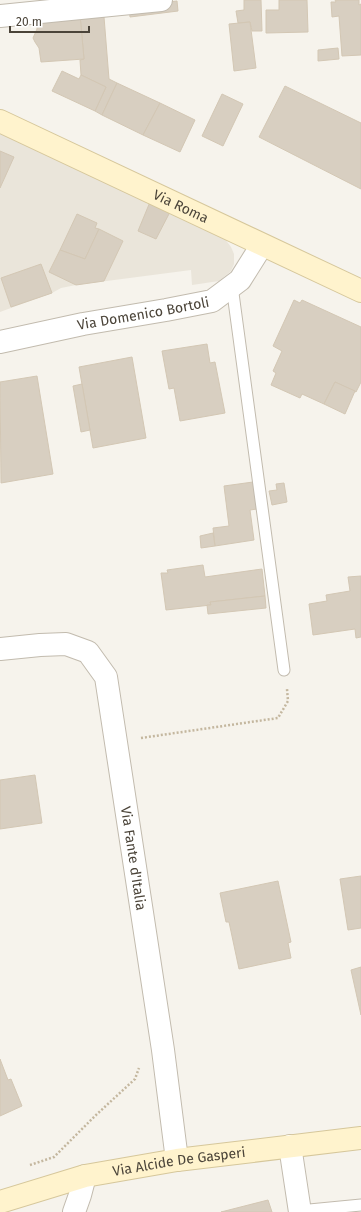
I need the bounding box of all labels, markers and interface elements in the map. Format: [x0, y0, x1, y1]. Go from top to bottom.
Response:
scale bar [10, 8, 89, 34]
text: 20 m [16, 15, 42, 29]
street label: Via Roma [150, 186, 211, 227]
street label: Via Domenico Bortoli [76, 294, 211, 334]
street label: Via Fante d'Italia [117, 805, 150, 912]
street label: Via Alcide De Gasperi [111, 1144, 246, 1180]

